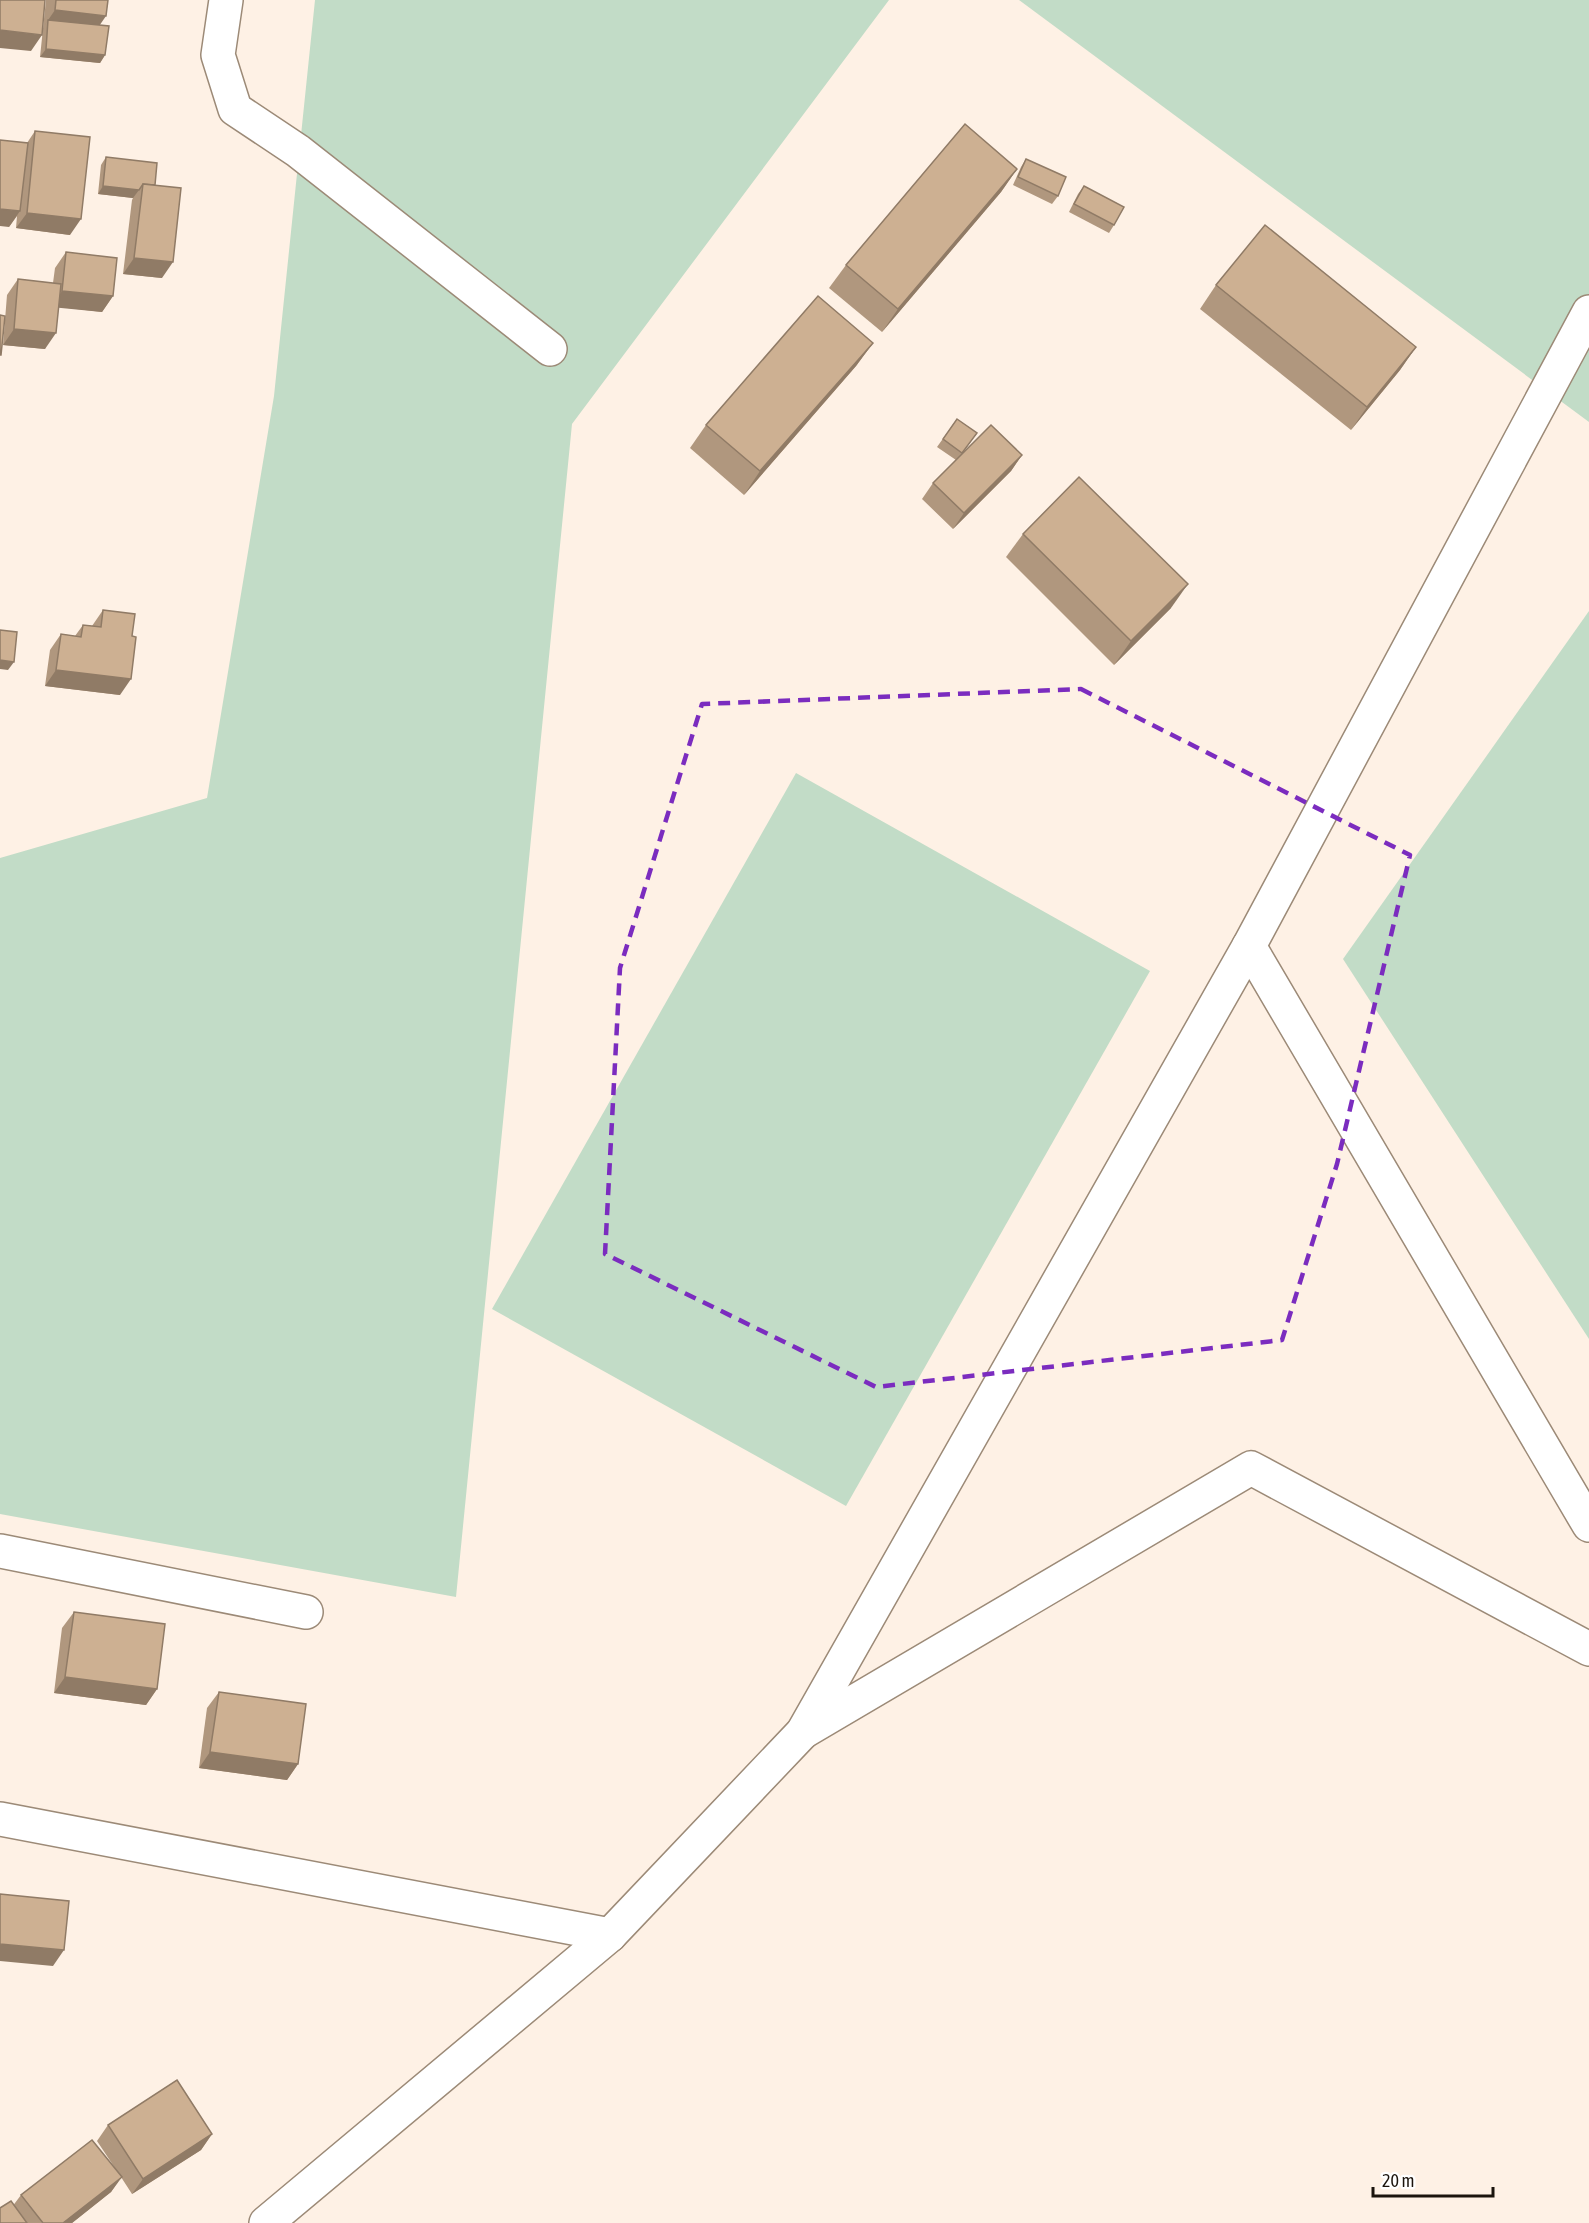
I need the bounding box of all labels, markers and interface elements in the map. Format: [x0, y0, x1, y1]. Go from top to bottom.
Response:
scale bar [1373, 2160, 1493, 2198]
text: 20 m [1382, 2170, 1414, 2191]

